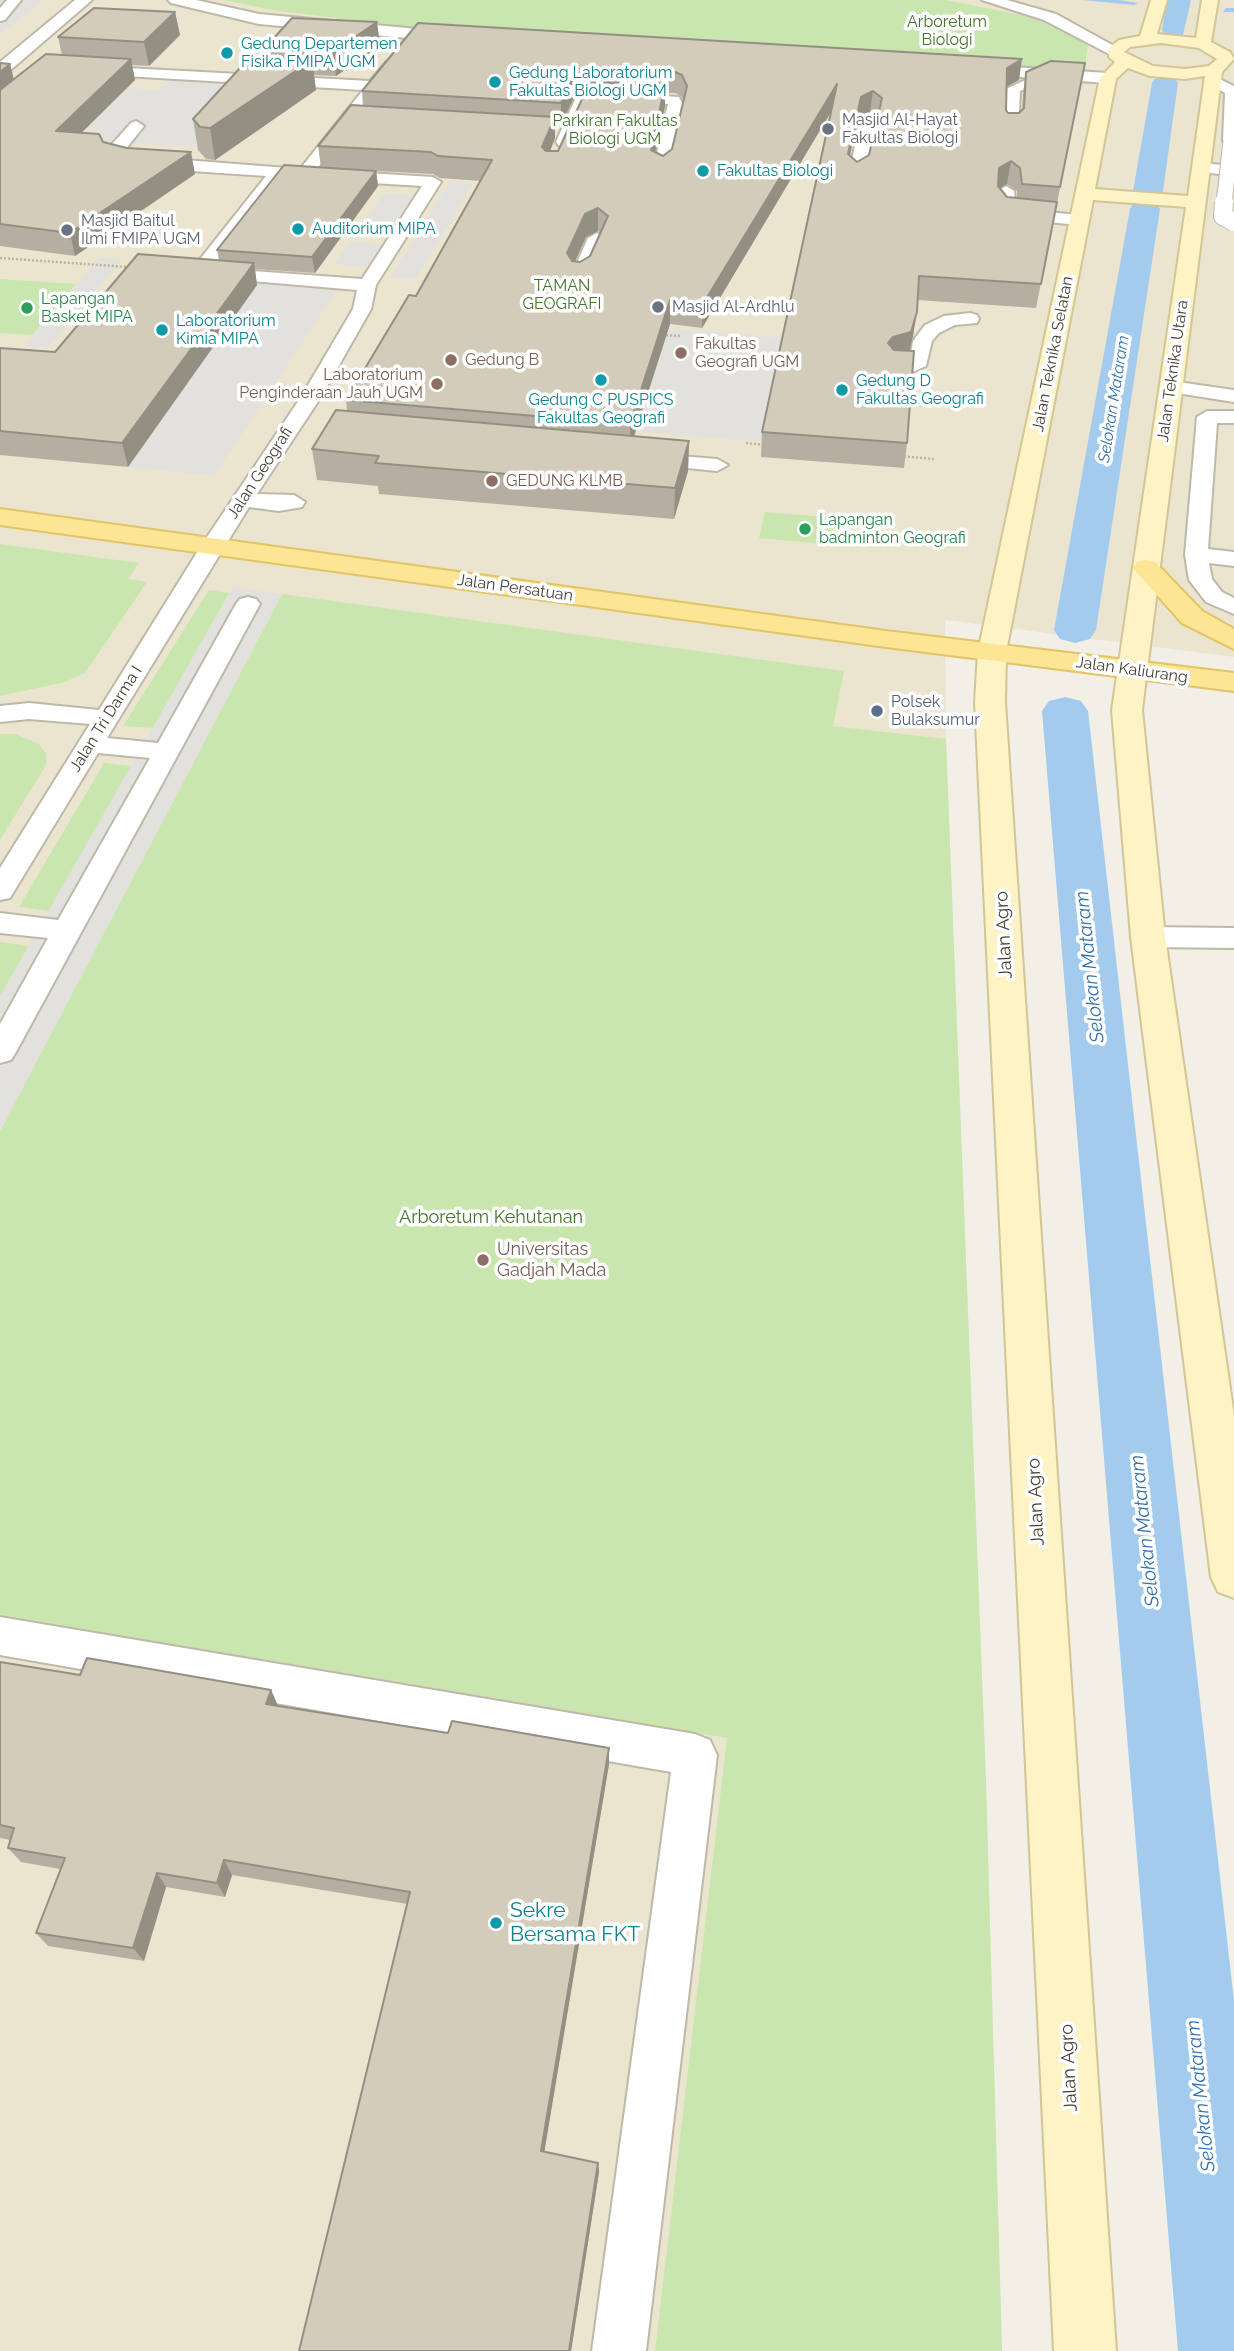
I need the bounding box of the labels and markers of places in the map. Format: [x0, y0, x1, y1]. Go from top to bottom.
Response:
place label: Gedung Departemen Fisika FMIPA UGM [241, 34, 398, 72]
marker: Gedung Departemen Fisika FMIPA UGM [219, 45, 235, 61]
place label: Gedung Laboratorium Fakultas Biologi UGM [509, 63, 672, 101]
marker: Gedung Laboratorium Fakultas Biologi UGM [487, 74, 503, 90]
place label: Masjid Al-Hayat Fakultas Biologi [842, 110, 958, 148]
marker: Masjid Al-Hayat Fakultas Biologi [820, 121, 836, 137]
place label: Fakultas Biologi [717, 161, 833, 181]
marker: Fakultas Biologi [695, 163, 711, 179]
place label: Masjid Baitul Ilmi FMIPA UGM [81, 211, 201, 249]
place label: Auditorium MIPA [312, 219, 436, 239]
marker: Auditorium MIPA [290, 221, 306, 237]
marker: Masjid Baitul Ilmi FMIPA UGM [59, 222, 75, 238]
place label: Lapangan Basket MIPA [41, 289, 133, 327]
place label: Masjid Al-Ardhlu [672, 297, 794, 317]
marker: Masjid Al-Ardhlu [650, 299, 666, 315]
marker: Lapangan Basket MIPA [19, 300, 35, 316]
place label: Laboratorium Kimia MIPA [176, 311, 276, 349]
marker: Laboratorium Kimia MIPA [154, 322, 170, 338]
place label: Fakultas Geografi UGM [695, 334, 799, 372]
marker: Fakultas Geografi UGM [673, 345, 689, 361]
place label: Gedung B [465, 350, 539, 370]
marker: Gedung B [443, 352, 459, 368]
place label: Laboratorium Penginderaan Jauh UGM [239, 365, 423, 403]
place label: Gedung D Fakultas Geografi [856, 371, 984, 409]
marker: Gedung C PUSPICS Fakultas Geografi [593, 372, 609, 388]
marker: Laboratorium Penginderaan Jauh UGM [429, 376, 445, 392]
marker: Gedung D Fakultas Geografi [834, 382, 850, 398]
place label: Gedung C PUSPICS Fakultas Geografi [528, 390, 674, 428]
place label: GEDUNG KLMB [506, 471, 623, 491]
marker: GEDUNG KLMB [484, 473, 500, 489]
place label: Lapangan badminton Geografi [819, 510, 966, 548]
marker: Lapangan badminton Geografi [797, 521, 813, 537]
place label: Polsek Bulaksumur [891, 692, 980, 730]
marker: Polsek Bulaksumur [869, 703, 885, 719]
place label: Universitas Gadjah Mada [497, 1239, 606, 1282]
marker: Universitas Gadjah Mada [475, 1252, 491, 1268]
place label: Sekre Bersama FKT [510, 1898, 640, 1948]
marker: Sekre Bersama FKT [488, 1915, 504, 1931]

